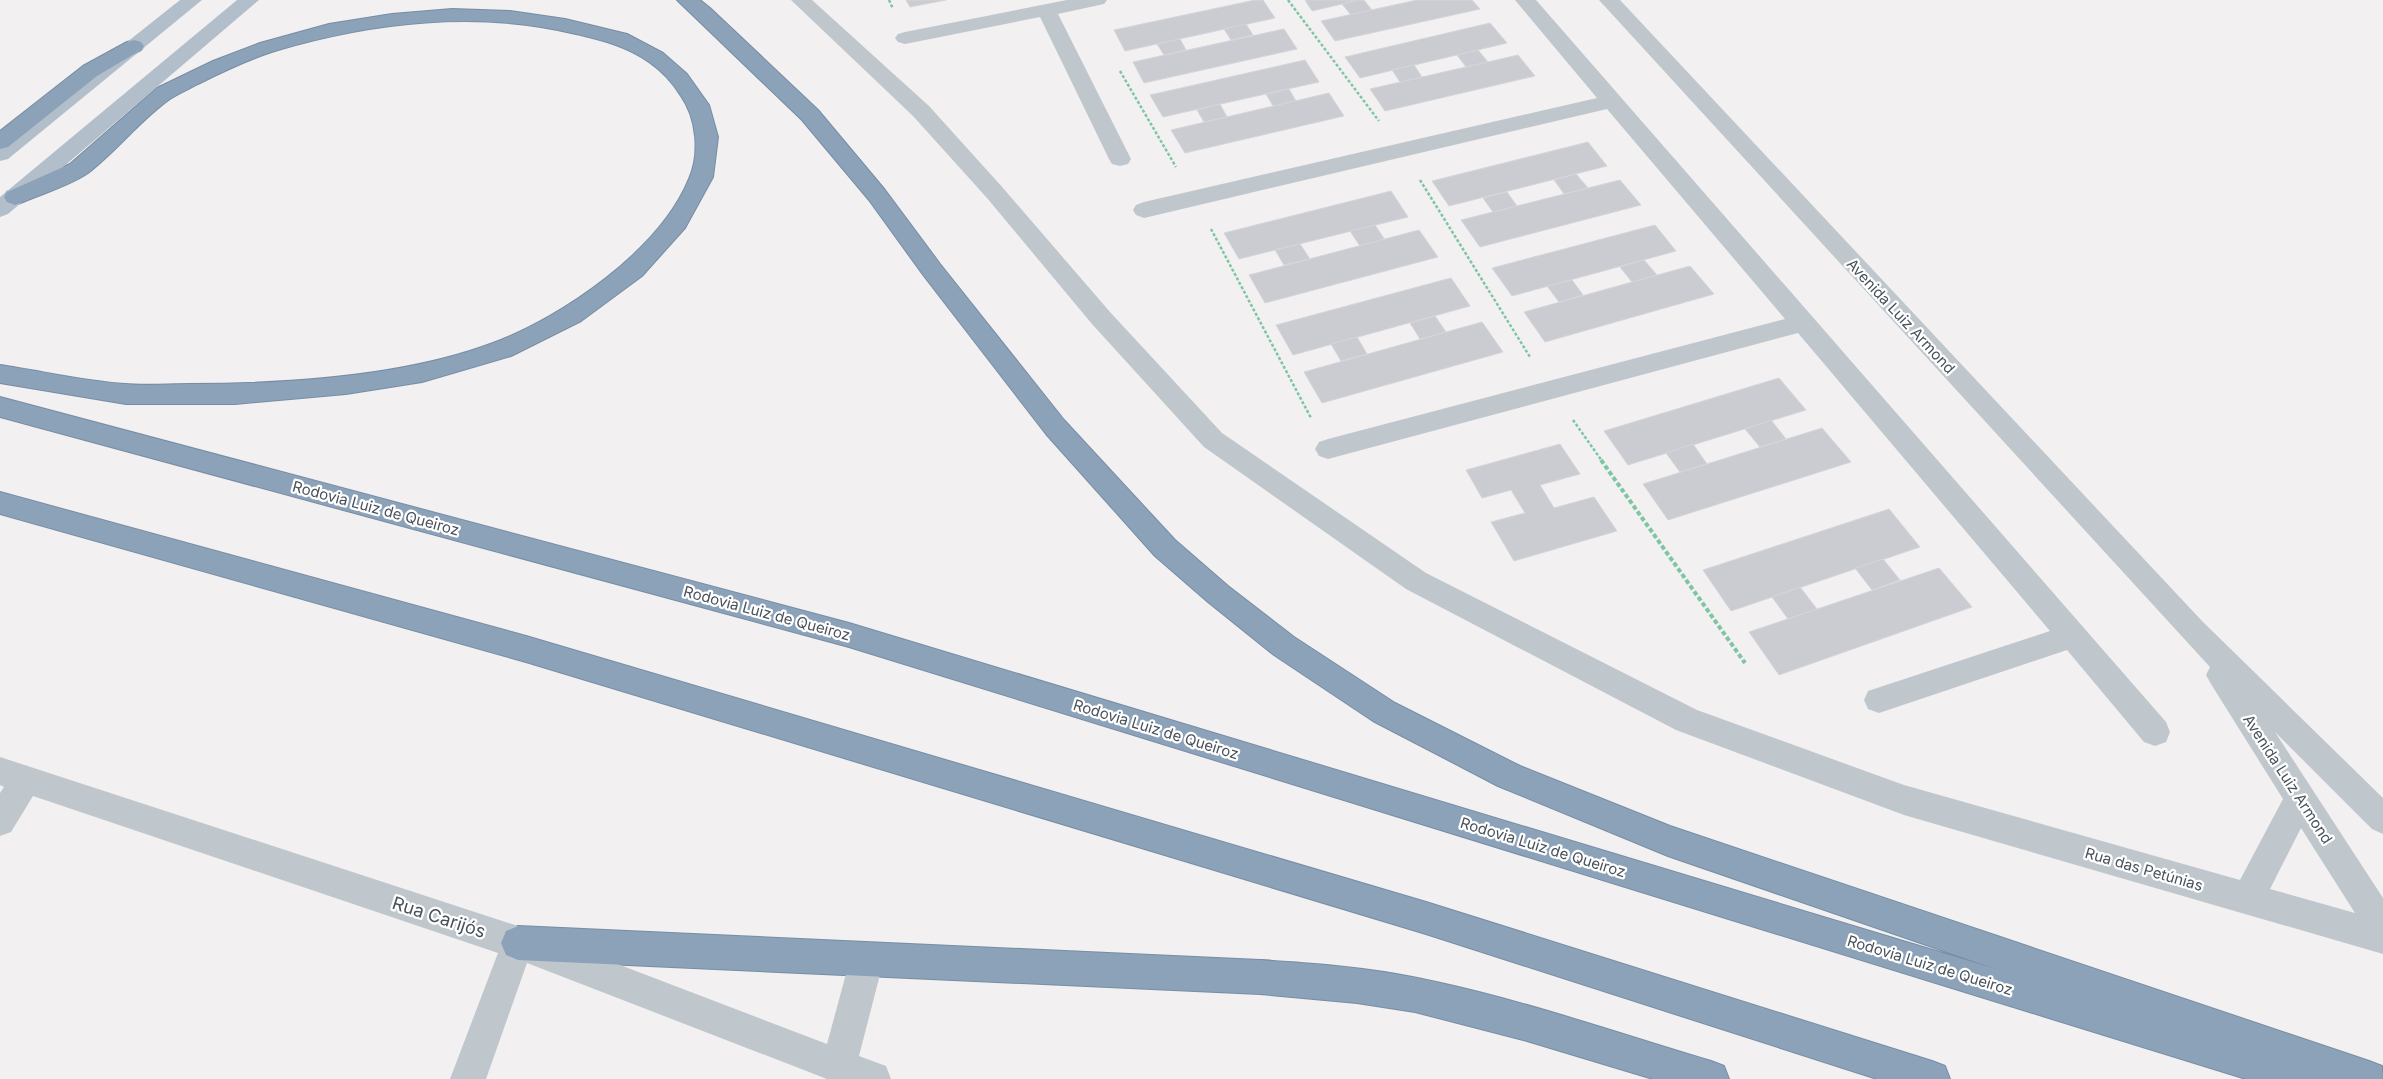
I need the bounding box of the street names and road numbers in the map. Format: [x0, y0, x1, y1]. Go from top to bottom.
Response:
street label: Avenida Luiz Armond [1843, 255, 1959, 377]
street label: Rodovia Luiz de Queiroz [291, 477, 461, 539]
street label: Rodovia Luiz de Queiroz [682, 582, 852, 644]
street label: Rodovia Luiz de Queiroz [1071, 695, 1241, 763]
street label: Avenida Luiz Armond [2239, 711, 2337, 847]
street label: Rodovia Luiz de Queiroz [1458, 813, 1628, 881]
street label: Rua das Petúnias [2083, 843, 2205, 895]
street label: Rua Carijós [390, 892, 488, 942]
street label: Rodovia Luiz de Queiroz [1845, 931, 2015, 999]

